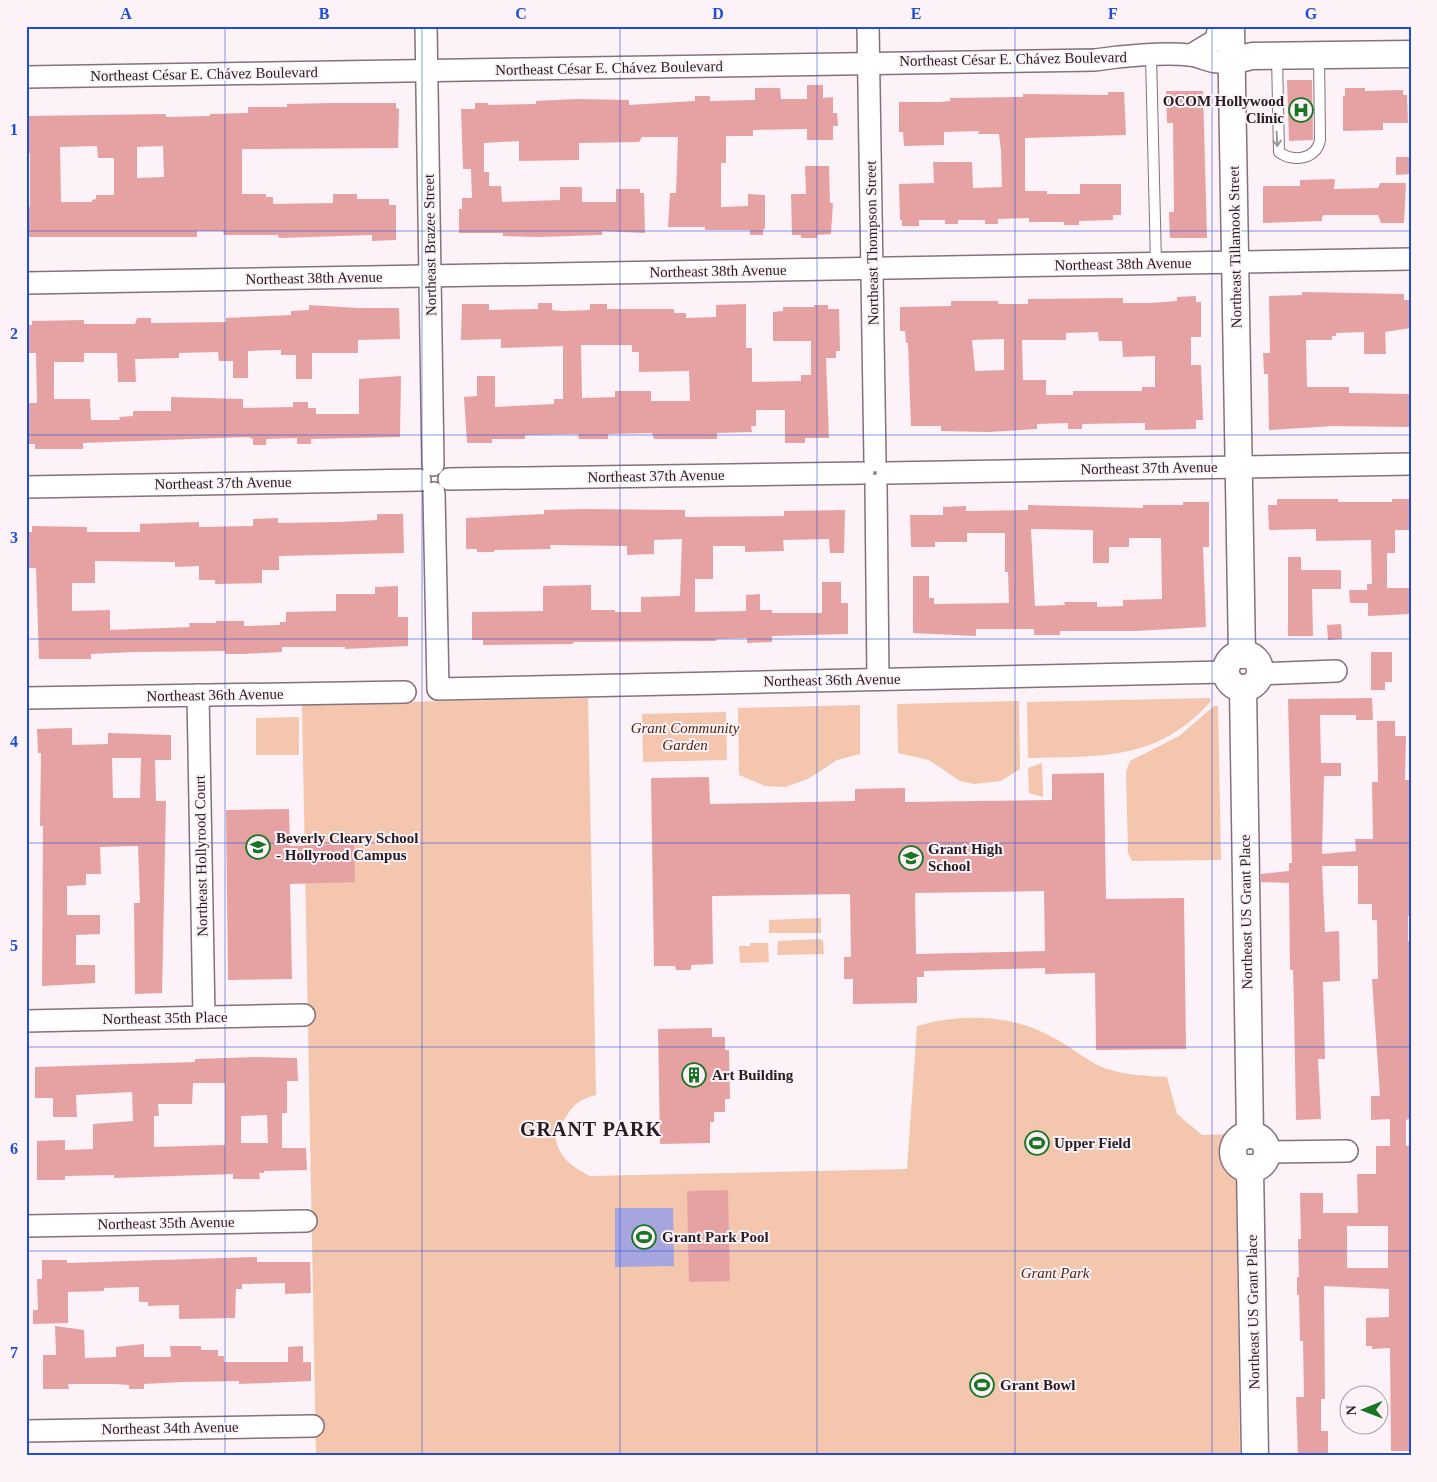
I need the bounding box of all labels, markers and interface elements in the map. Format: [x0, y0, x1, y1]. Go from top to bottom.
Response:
text: A [120, 5, 132, 22]
text: B [319, 5, 330, 22]
text: C [515, 5, 527, 22]
text: D [712, 5, 724, 22]
text: E [911, 5, 921, 22]
text: F [1108, 5, 1118, 22]
text: G [1305, 5, 1318, 22]
street label: Northeast César E. Chávez Boulevard [899, 49, 1128, 69]
street label: Northeast César E. Chávez Boulevard [495, 58, 724, 78]
street label: Northeast César E. Chávez Boulevard [90, 64, 319, 84]
place label: OCOM Hollywood Clinic [1163, 93, 1285, 126]
hospital icon: OCOM Hollywood Clinic [1288, 97, 1314, 123]
text: 1 [10, 121, 18, 138]
one-way arrow [1273, 131, 1282, 147]
street label: Northeast Thompson Street [863, 160, 881, 325]
street label: Northeast Tillamook Street [1226, 165, 1244, 328]
street label: Northeast Brazee Street [421, 173, 439, 316]
street label: Northeast 38th Avenue [1054, 255, 1192, 273]
street label: Northeast 38th Avenue [649, 262, 787, 280]
street label: Northeast 38th Avenue [245, 269, 383, 287]
text: 2 [10, 325, 18, 342]
street label: Northeast 37th Avenue [1080, 459, 1218, 477]
street label: Northeast 37th Avenue [587, 467, 725, 485]
street label: Northeast 37th Avenue [154, 474, 292, 492]
text: 3 [10, 529, 18, 546]
street label: Northeast 36th Avenue [763, 671, 901, 689]
street label: Northeast 36th Avenue [146, 686, 284, 704]
park label: Grant Community Garden [631, 720, 740, 753]
text: 4 [10, 733, 18, 750]
street label: Northeast Hollyrood Court [192, 774, 210, 937]
place label: Beverly Cleary School - Hollyrood Campus [276, 830, 418, 863]
school or university icon: Beverly Cleary School - Hollyrood Campus [245, 834, 271, 860]
street label: Northeast US Grant Place [1237, 834, 1255, 990]
place label: Grant High School [928, 841, 1003, 874]
school or university icon: Grant High School [898, 845, 924, 871]
text: 5 [10, 937, 18, 954]
street label: Northeast 35th Place [102, 1009, 228, 1027]
building icon: Art Building [681, 1062, 707, 1088]
place label: Art Building [712, 1067, 794, 1083]
district label: GRANT PARK [520, 1118, 662, 1140]
sports icon: Upper Field [1024, 1130, 1050, 1156]
place label: Upper Field [1054, 1135, 1131, 1151]
text: 6 [10, 1140, 18, 1157]
street label: Northeast 35th Avenue [97, 1214, 235, 1232]
sports icon: Grant Park Pool [631, 1224, 657, 1250]
place label: Grant Park Pool [662, 1229, 769, 1245]
street label: Northeast US Grant Place [1244, 1234, 1262, 1390]
park label: Grant Park [1021, 1265, 1090, 1281]
text: 7 [10, 1344, 18, 1361]
sports icon: Grant Bowl [969, 1372, 995, 1398]
place label: Grant Bowl [1000, 1377, 1075, 1393]
north arrow [1340, 1384, 1390, 1434]
text: N [1344, 1405, 1359, 1415]
street label: Northeast 34th Avenue [101, 1419, 239, 1437]

